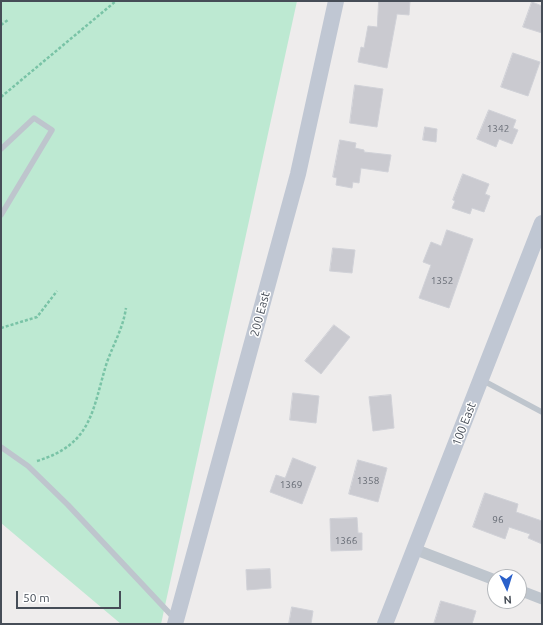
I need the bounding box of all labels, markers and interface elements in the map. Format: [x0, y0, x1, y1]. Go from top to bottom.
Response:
house number: 1342 [487, 123, 509, 135]
house number: 1352 [431, 275, 453, 287]
street label: 200 East [247, 290, 273, 338]
street label: 100 East [449, 400, 479, 448]
house number: 1358 [357, 475, 379, 487]
house number: 1369 [280, 479, 302, 491]
house number: 96 [492, 514, 504, 526]
house number: 1366 [335, 535, 357, 547]
north arrow [487, 569, 527, 609]
scale bar [18, 583, 123, 609]
text: 50 m [23, 591, 50, 604]
text: N [503, 594, 512, 606]

